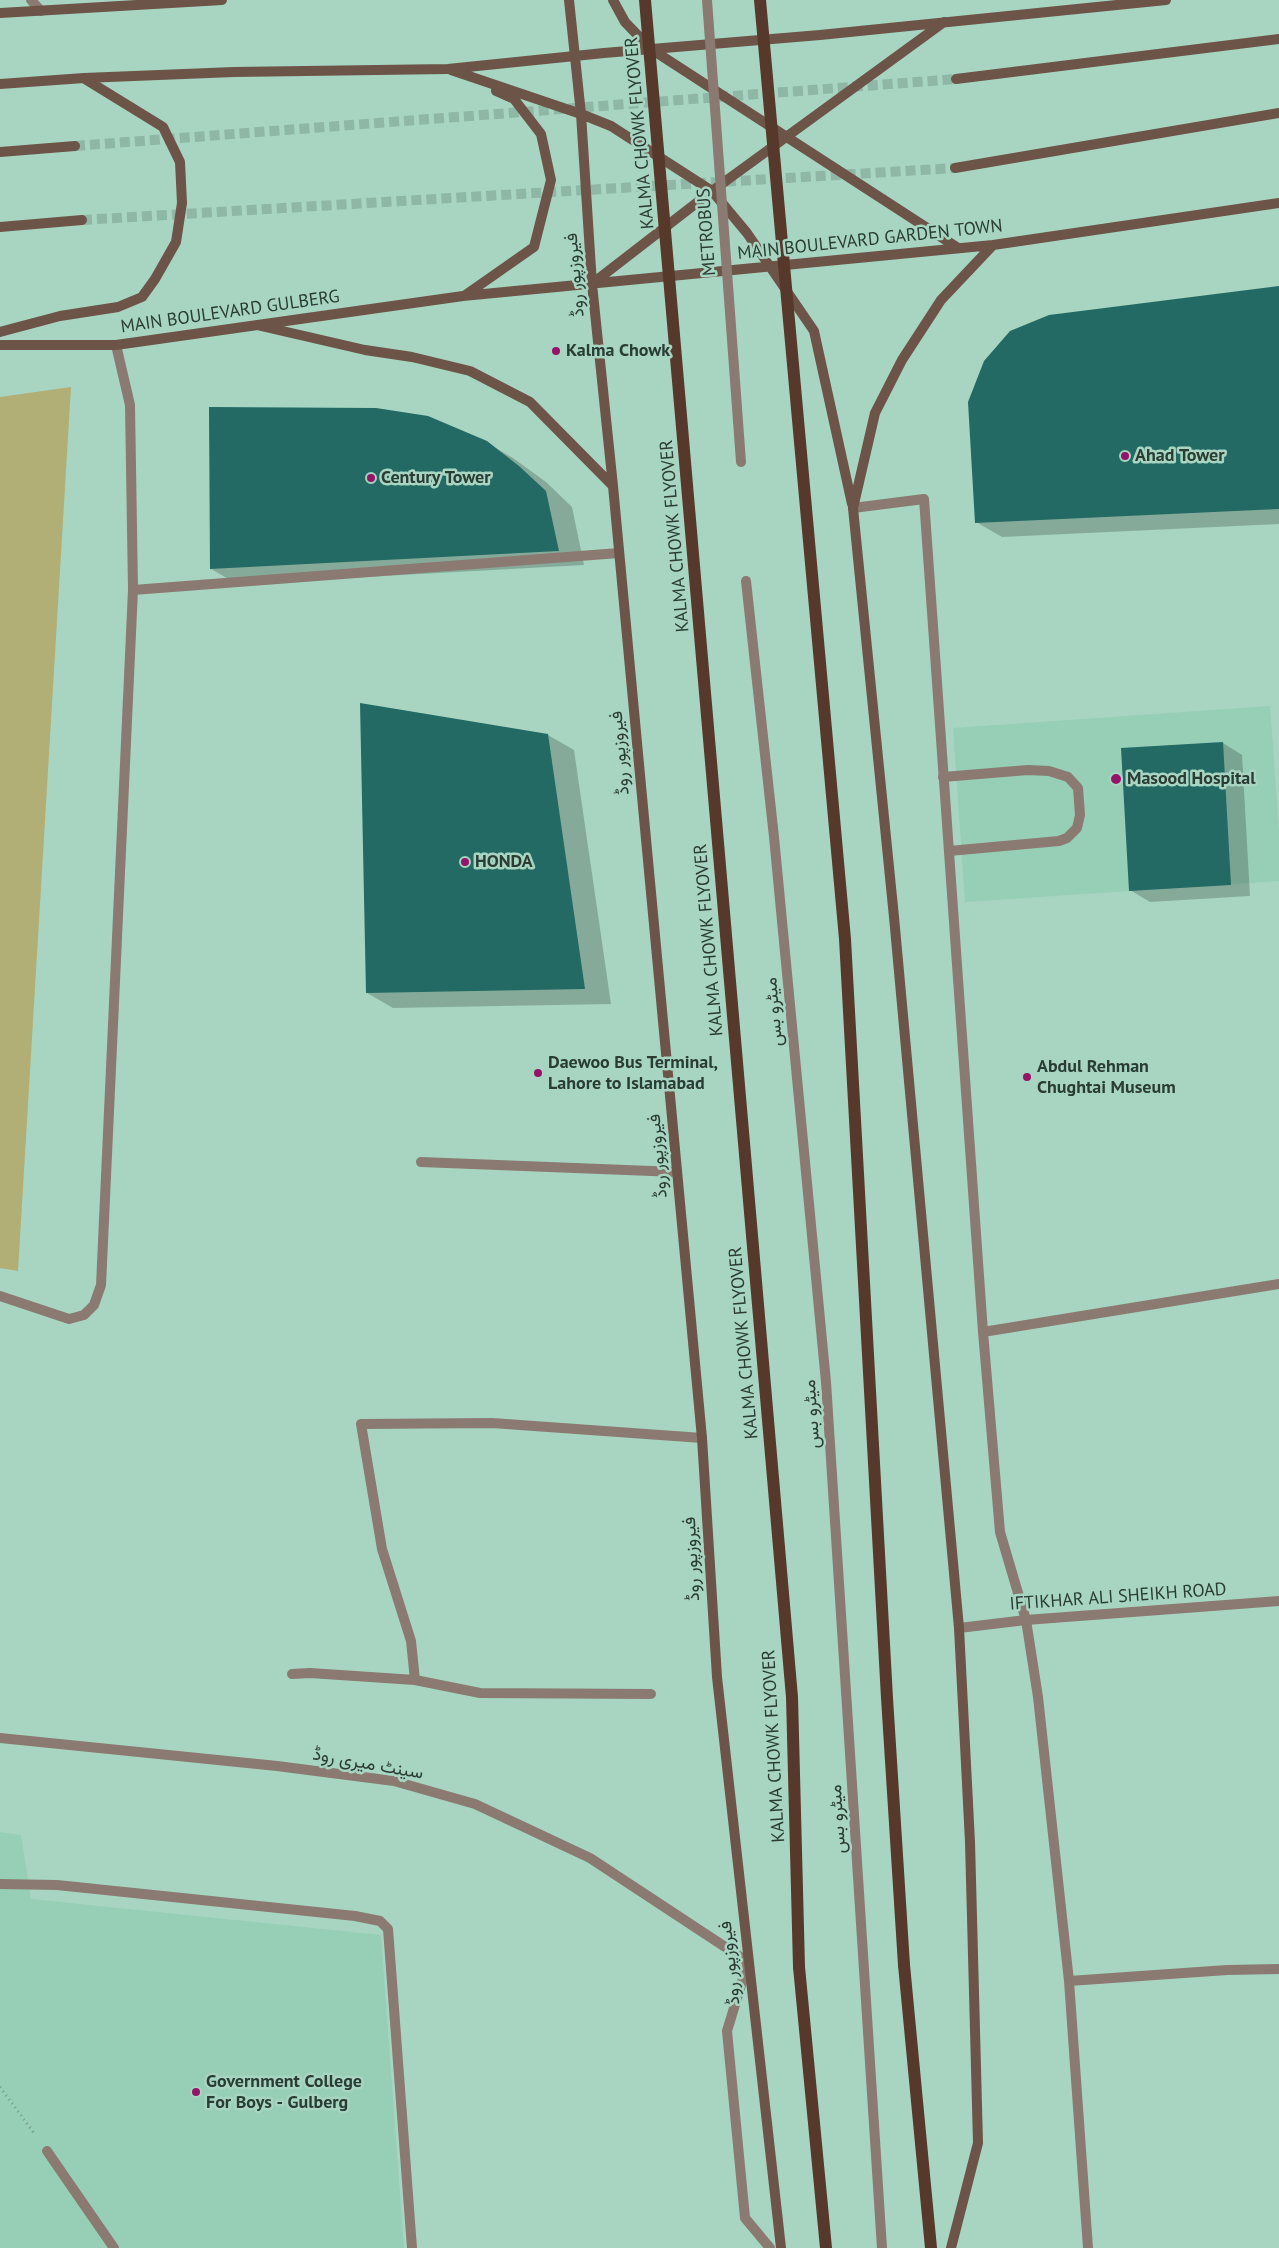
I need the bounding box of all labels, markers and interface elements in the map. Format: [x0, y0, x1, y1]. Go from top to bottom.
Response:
street label: KALMA CHOWK FLYOVER [621, 36, 659, 230]
street label: METROBUS [693, 187, 721, 277]
street label: MAIN BOULEVARD GARDEN TOWN [736, 215, 1004, 265]
street label: فیروزپور روڈ [561, 232, 589, 318]
street label: MAIN BOULEVARD GULBERG [119, 286, 341, 338]
place label: Kalma Chowk [566, 340, 670, 362]
marker: Kalma Chowk [550, 345, 562, 357]
street label: KALMA CHOWK FLYOVER [656, 439, 694, 633]
place label: Ahad Tower [1135, 445, 1225, 467]
marker: Ahad Tower [1119, 450, 1131, 462]
place label: Century Tower [381, 467, 491, 489]
marker: Century Tower [365, 472, 377, 484]
street label: فیروزپور روڈ [606, 710, 634, 796]
place label: Masood Hospital [1127, 768, 1256, 790]
marker: Masood Hospital [1109, 772, 1123, 786]
street label: KALMA CHOWK FLYOVER [690, 843, 728, 1037]
place label: HONDA [475, 851, 533, 873]
marker: HONDA [459, 856, 471, 868]
street label: میٹرو بس [760, 977, 788, 1047]
place label: Daewoo Bus Terminal, Lahore to Islamabad [548, 1052, 718, 1094]
place label: Abdul Rehman Chughtai Museum [1037, 1056, 1176, 1098]
marker: Daewoo Bus Terminal, Lahore to Islamabad [532, 1067, 544, 1079]
marker: Abdul Rehman Chughtai Museum [1021, 1071, 1033, 1083]
street label: فیروزپور روڈ [644, 1113, 672, 1199]
street label: KALMA CHOWK FLYOVER [725, 1246, 763, 1440]
street label: میٹرو بس [799, 1379, 825, 1449]
street label: فیروزپور روڈ [679, 1516, 705, 1602]
street label: IFTIKHAR ALI SHEIKH ROAD [1009, 1579, 1227, 1615]
street label: KALMA CHOWK FLYOVER [758, 1649, 790, 1843]
street label: سینٹ میری روڈ [311, 1744, 425, 1784]
street label: میٹرو بس [825, 1784, 851, 1854]
street label: فیروزپور روڈ [715, 1920, 745, 2006]
place label: Government College For Boys - Gulberg [206, 2071, 362, 2114]
marker: Government College For Boys - Gulberg [190, 2086, 202, 2098]

